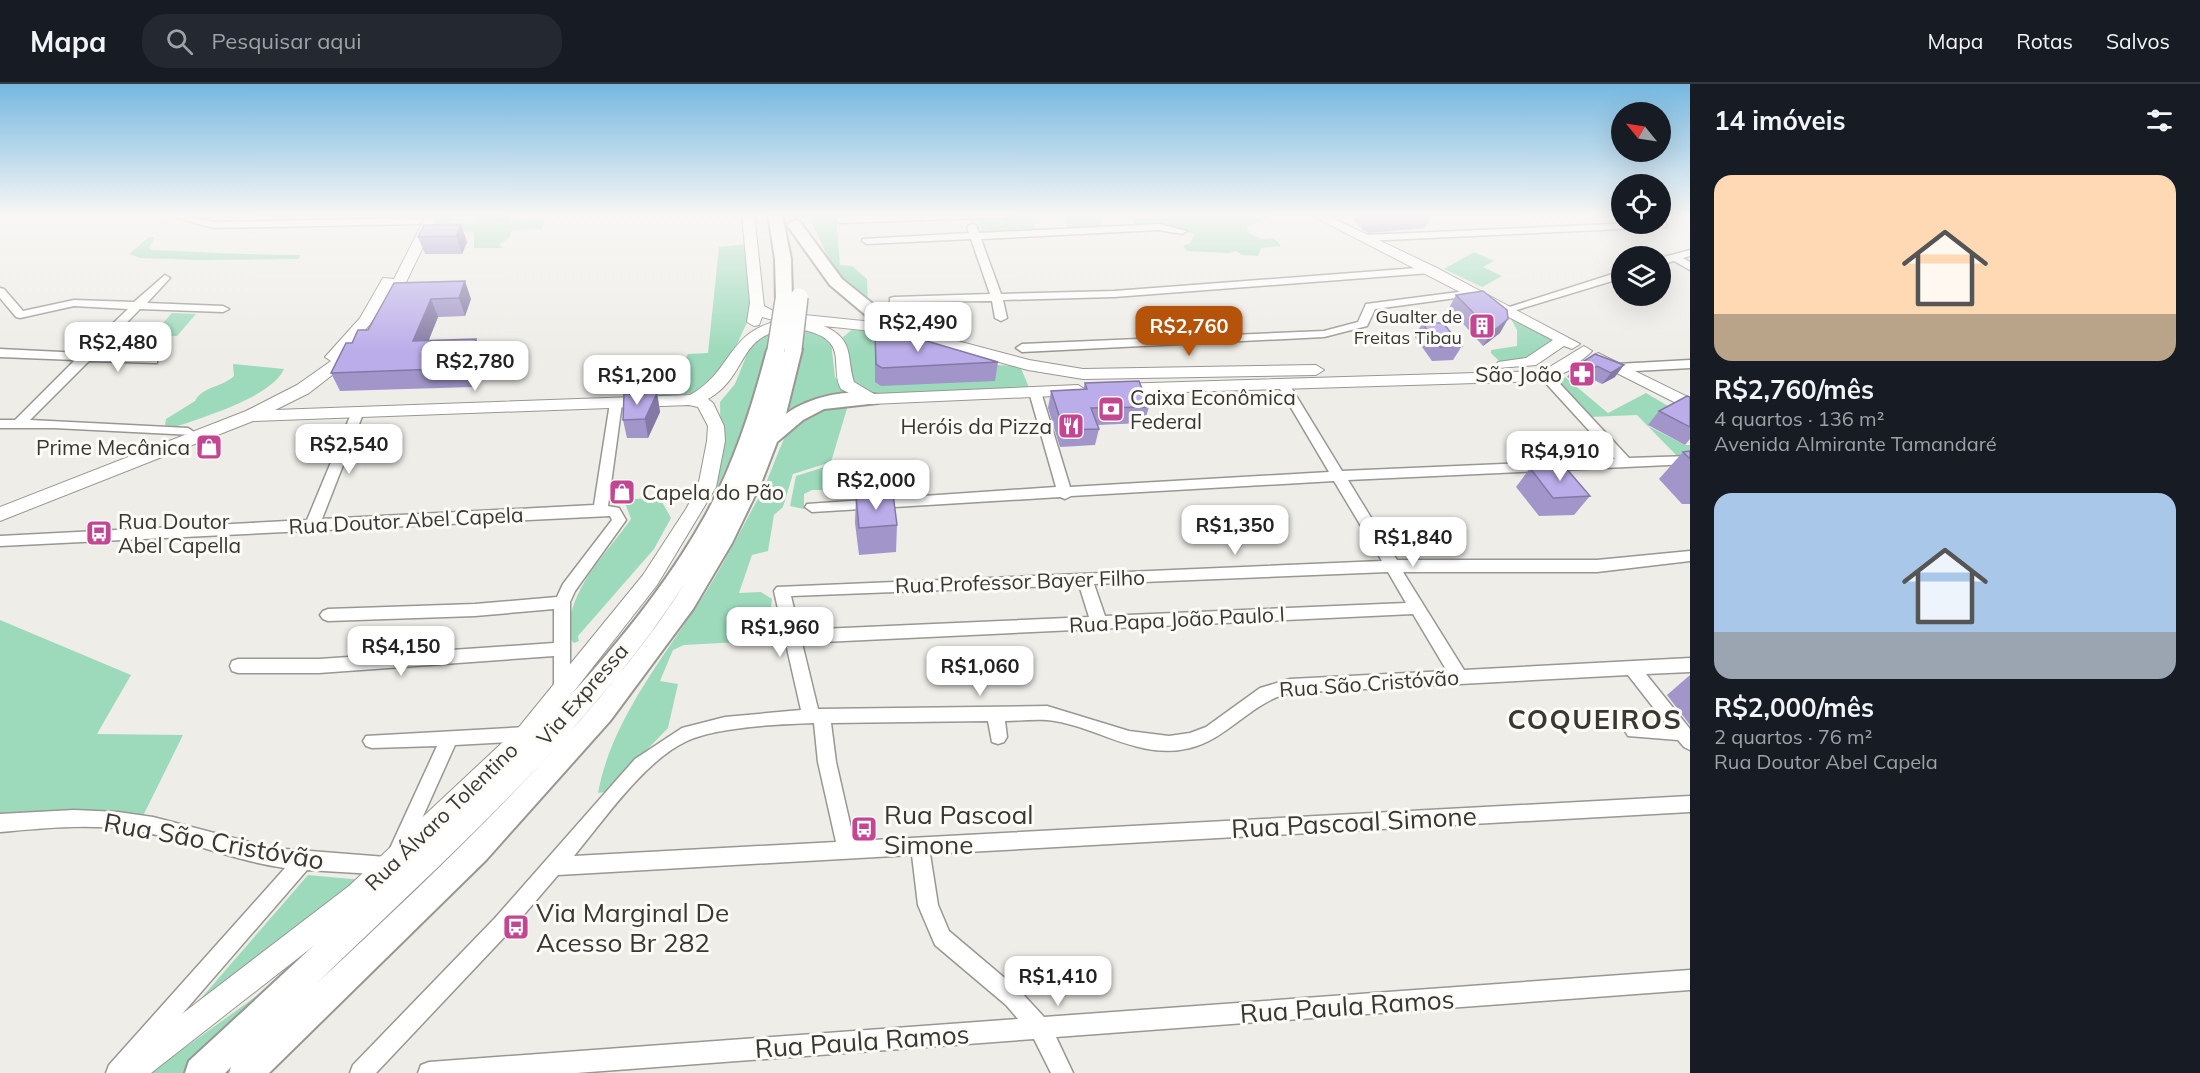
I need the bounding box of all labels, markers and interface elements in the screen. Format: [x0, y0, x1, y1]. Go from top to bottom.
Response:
search box [142, 14, 562, 68]
text: Mapa [30, 24, 106, 59]
icon: search [163, 25, 196, 58]
text: Pesquisar aqui [211, 27, 361, 55]
text: Mapa [1928, 28, 1983, 54]
text: Rotas [2016, 28, 2073, 54]
text: Salvos [2106, 28, 2170, 54]
north arrow [1611, 102, 1671, 162]
map controls [1611, 102, 1671, 306]
text: 14 imóveis [1714, 104, 1846, 137]
icon: filters [2143, 104, 2176, 137]
button: locate [1611, 174, 1671, 234]
icon: home [1891, 214, 1999, 322]
button: layers [1611, 246, 1671, 306]
pin: R$2,490 [863, 302, 973, 353]
place label: Gualter de Freitas Tibau [1354, 305, 1462, 349]
pin: R$2,760 [1134, 306, 1244, 357]
text: R$2,490 [879, 309, 958, 334]
building icon: Gualter de Freitas Tibau [1467, 311, 1497, 341]
text: R$2,760 [1150, 313, 1229, 338]
pin: R$2,480 [63, 322, 173, 373]
text: R$2,480 [79, 329, 158, 354]
pin: R$2,780 [420, 341, 530, 392]
text: R$2,780 [436, 348, 515, 373]
pin: R$1,200 [582, 355, 692, 406]
pharmacy icon: São João [1567, 359, 1597, 389]
place label: São João [1475, 361, 1562, 387]
text: R$1,200 [598, 362, 677, 387]
text: R$2,760/mês [1714, 373, 1874, 406]
place label: Caixa Econômica Federal [1130, 384, 1296, 434]
bank icon: Caixa Econômica Federal [1096, 394, 1126, 424]
text: 4 quartos · 136 m² [1714, 406, 1884, 431]
restaurant icon: Heróis da Pizza [1056, 411, 1086, 441]
place label: Heróis da Pizza [900, 413, 1052, 439]
pin: R$2,540 [294, 424, 404, 475]
text: R$2,540 [310, 431, 389, 456]
pin: R$4,910 [1505, 431, 1615, 482]
text: Avenida Almirante Tamandaré [1714, 431, 1997, 456]
shop icon: Prime Mecânica [194, 432, 224, 462]
place label: Prime Mecânica [36, 434, 190, 460]
text: R$4,910 [1521, 438, 1600, 463]
pin: R$2,000 [821, 460, 931, 511]
text: R$2,000 [837, 467, 916, 492]
shop icon: Capela do Pão [607, 477, 637, 507]
place label: Capela do Pão [642, 479, 784, 505]
street label: Rua Doutor Abel Capela [288, 501, 524, 539]
pin: R$1,350 [1180, 505, 1290, 556]
place label: Rua Doutor Abel Capella [118, 508, 241, 558]
text: R$1,350 [1196, 512, 1275, 537]
pin: R$1,840 [1358, 517, 1468, 568]
bus stop icon: Rua Doutor Abel Capella [84, 518, 114, 548]
text: R$1,840 [1374, 524, 1453, 549]
icon: home [1891, 532, 1999, 640]
street label: Rua Professor Bayer Filho [895, 564, 1145, 598]
street label: Rua Papa João Paulo I [1068, 600, 1286, 638]
pin: R$1,960 [725, 607, 835, 658]
text: R$1,960 [741, 614, 820, 639]
pin: R$4,150 [346, 626, 456, 677]
text: R$4,150 [362, 633, 441, 658]
street label: Via Expressa [531, 638, 633, 750]
pin: R$1,060 [925, 646, 1035, 697]
text: R$1,060 [941, 653, 1020, 678]
street label: Rua São Cristóvão [1278, 664, 1460, 702]
text: R$2,000/mês [1714, 691, 1874, 724]
district label: COQUEIROS [1507, 702, 1683, 736]
text: 2 quartos · 76 m² [1714, 724, 1872, 749]
street label: Rua Álvaro Tolentino [359, 736, 523, 896]
text: Rua Doutor Abel Capela [1714, 749, 1938, 774]
place label: Rua Pascoal Simone [884, 798, 1033, 861]
street label: Rua Pascoal Simone [1230, 799, 1478, 845]
street label: Rua São Cristóvão [101, 805, 327, 877]
bus stop icon: Rua Pascoal Simone [849, 814, 879, 844]
place label: Via Marginal De Acesso Br 282 [536, 896, 729, 959]
bus stop icon: Via Marginal De Acesso Br 282 [501, 912, 531, 942]
pin: R$1,410 [1003, 956, 1113, 1007]
text: R$1,410 [1019, 963, 1098, 988]
street label: Rua Paula Ramos [1239, 982, 1455, 1030]
street label: Rua Paula Ramos [754, 1017, 970, 1065]

